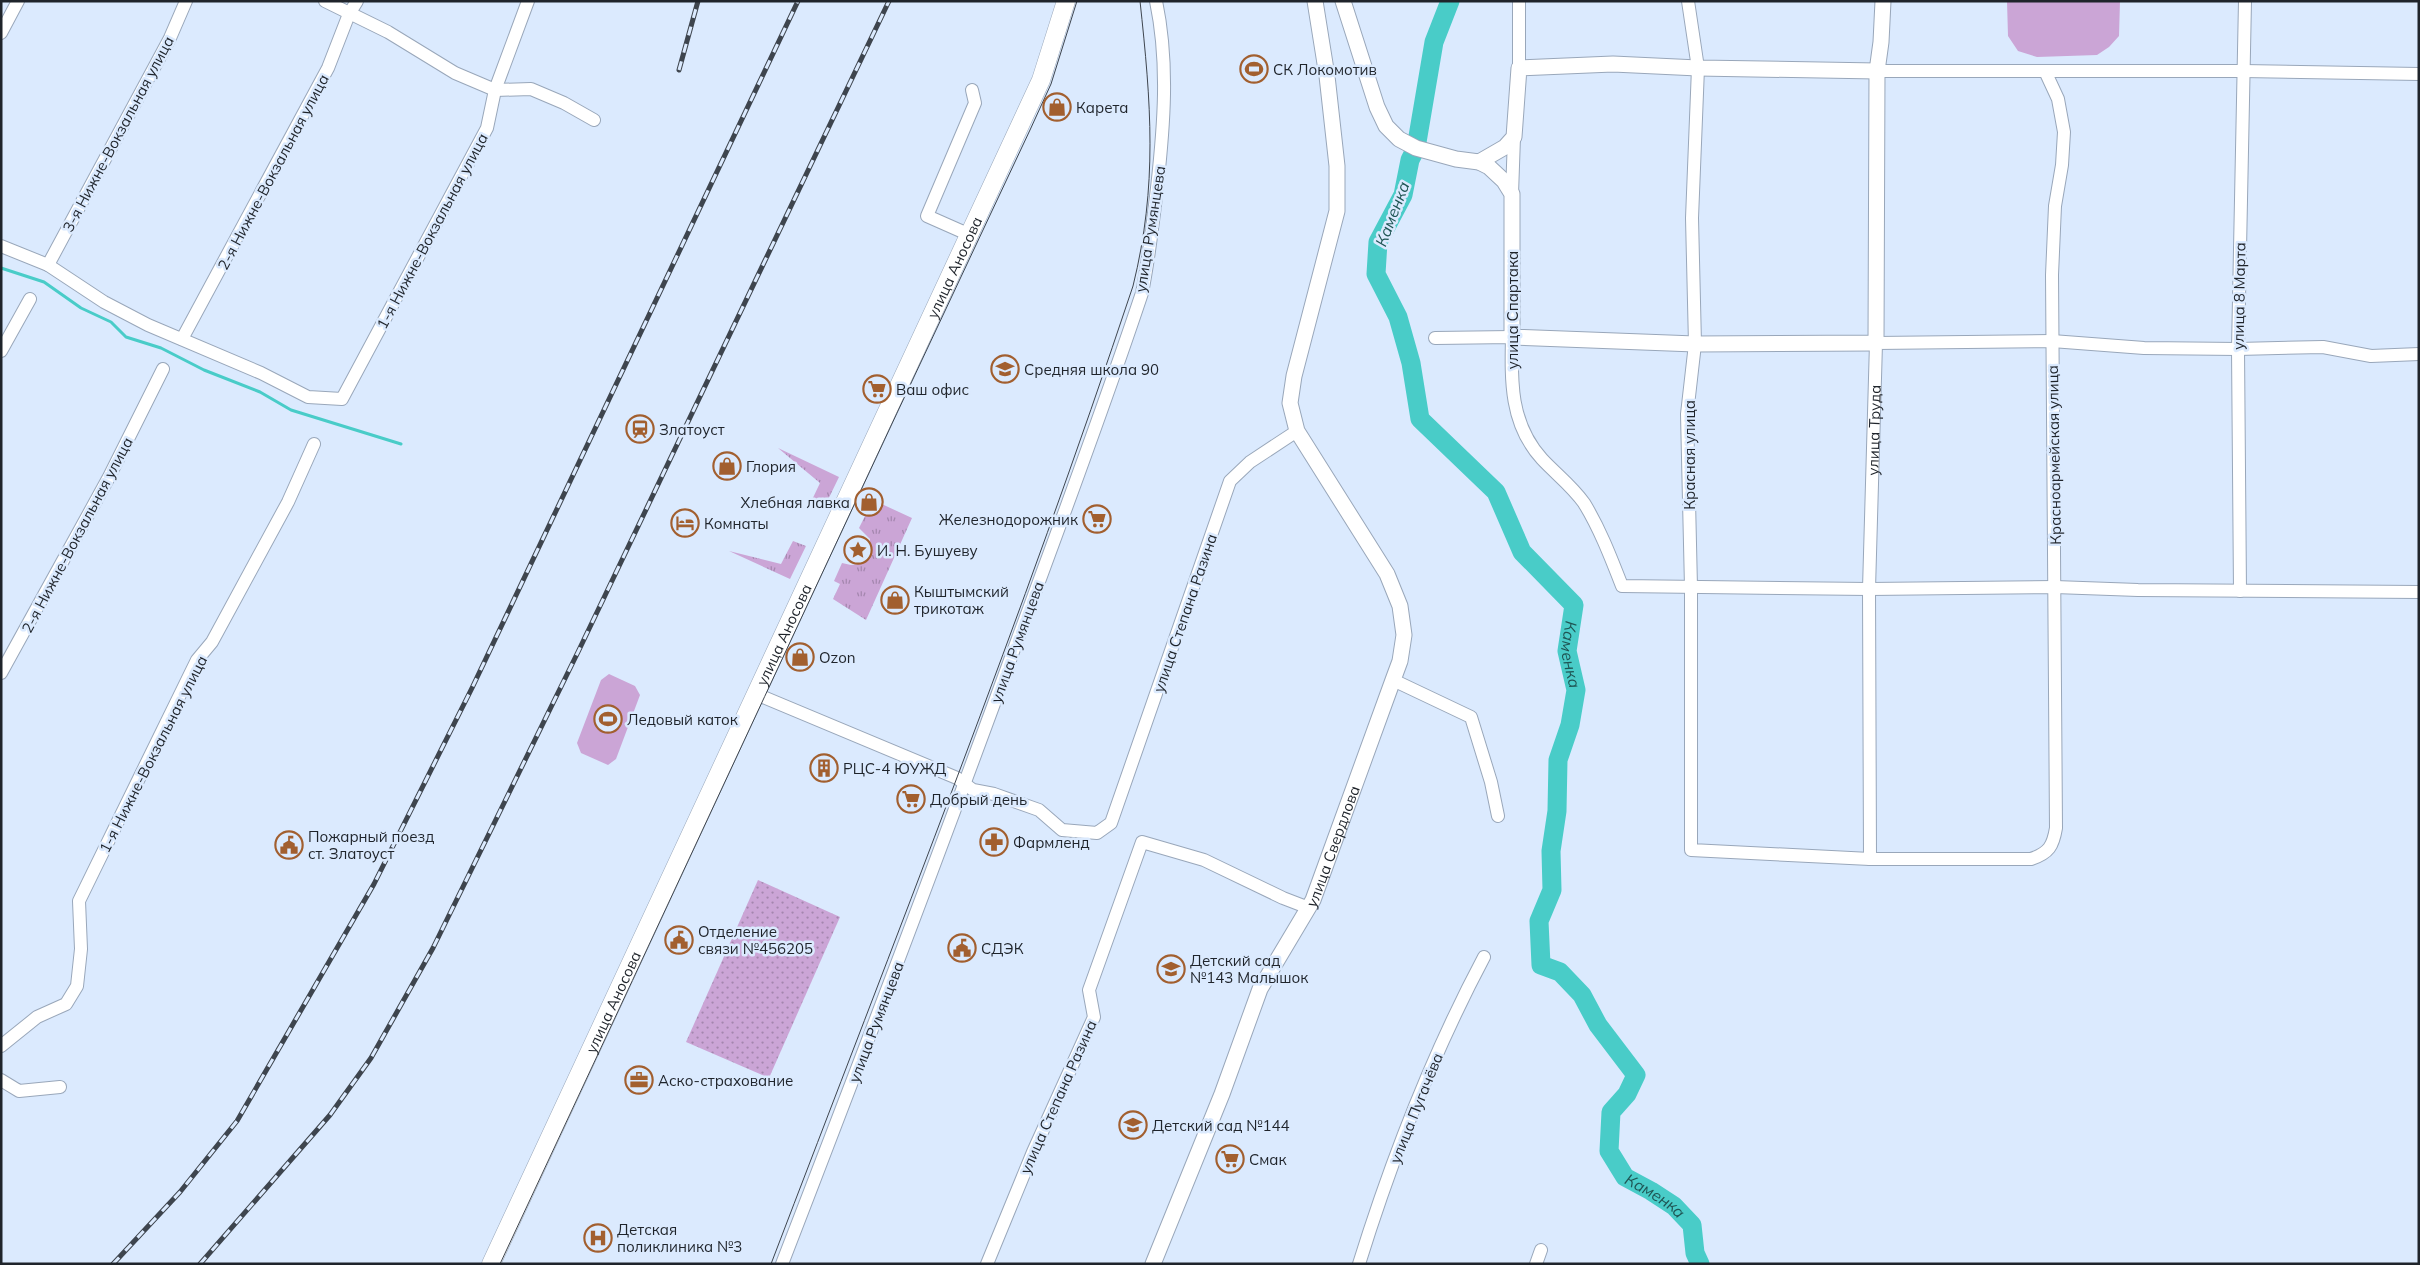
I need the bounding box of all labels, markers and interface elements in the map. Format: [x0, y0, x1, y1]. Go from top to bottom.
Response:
street label: 3-я Нижне-Вокзальная улица [58, 33, 178, 235]
sports icon: СК Локомотив [1239, 54, 1269, 84]
place label: СК Локомотив [1273, 60, 1377, 79]
street label: 2-я Нижне-Вокзальная улица [213, 71, 333, 273]
shop icon: Карета [1042, 92, 1072, 122]
place label: Карета [1076, 98, 1128, 117]
street label: 1-я Нижне-Вокзальная улица [372, 130, 492, 332]
street label: улица Румянцева [1131, 164, 1169, 294]
water label: Каменка [1371, 179, 1414, 249]
street label: улица Аносова [922, 213, 986, 321]
street label: улица 8 Марта [2229, 242, 2249, 350]
street label: улица Спартака [1503, 251, 1522, 369]
school or university icon: Средняя школа 90 [990, 354, 1020, 384]
place label: Средняя школа 90 [1024, 360, 1159, 379]
street label: Красноармейская улица [2043, 365, 2065, 545]
supermarket icon: Ваш офис [862, 374, 892, 404]
place label: Ваш офис [896, 380, 969, 399]
street label: улица Труда [1863, 384, 1884, 476]
street label: Красная улица [1680, 400, 1699, 510]
station icon: Златоуст [625, 414, 655, 444]
place label: Златоуст [659, 420, 725, 439]
street label: 2-я Нижне-Вокзальная улица [17, 434, 137, 636]
shop icon: Глория [712, 451, 742, 481]
place label: Глория [746, 457, 796, 476]
shop icon: Хлебная лавка [854, 487, 884, 517]
place label: Хлебная лавка [741, 493, 850, 512]
supermarket icon: Железнодорожник [1082, 504, 1112, 534]
hotel icon: Комнаты [670, 508, 700, 538]
place label: Железнодорожник [939, 510, 1079, 529]
place label: Комнаты [704, 514, 769, 533]
street label: улица Степана Разина [1149, 531, 1221, 695]
place icon: И. Н. Бушуеву [843, 535, 873, 565]
place label: И. Н. Бушуеву [877, 541, 978, 560]
street label: улица Румянцева [986, 579, 1048, 705]
street label: улица Аносова [752, 581, 815, 689]
place label: Кыштымский трикотаж [914, 582, 1009, 618]
shop icon: Кыштымский трикотаж [880, 585, 910, 615]
water label: Каменка [1557, 620, 1585, 690]
shop icon: Ozon [785, 642, 815, 672]
place label: Ozon [819, 648, 856, 667]
street label: 1-я Нижне-Вокзальная улица [95, 652, 211, 856]
sports icon: Ледовый каток [593, 704, 623, 734]
place label: Ледовый каток [627, 710, 739, 729]
building icon: РЦС-4 ЮУЖД [809, 753, 839, 783]
place label: РЦС-4 ЮУЖД [843, 759, 946, 778]
street label: улица Свердлова [1301, 783, 1363, 911]
supermarket icon: Добрый день [896, 784, 926, 814]
place label: Добрый день [930, 790, 1027, 809]
place label: Пожарный поезд ст. Златоуст [308, 827, 434, 863]
pharmacy icon: Фармленд [979, 827, 1009, 857]
public building icon: Пожарный поезд ст. Златоуст [274, 830, 304, 860]
place label: Фармленд [1013, 833, 1090, 852]
place label: Отделение связи №456205 [698, 922, 813, 958]
public building icon: Отделение связи №456205 [664, 925, 694, 955]
public building icon: СДЭК [947, 933, 977, 963]
place label: СДЭК [981, 939, 1024, 958]
street label: улица Аносова [581, 948, 645, 1056]
place label: Детский сад №143 Малышок [1190, 951, 1309, 987]
school or university icon: Детский сад №143 Малышок [1156, 954, 1186, 984]
street label: улица Румянцева [844, 959, 908, 1085]
street label: улица Степана Разина [1015, 1017, 1101, 1177]
street label: улица Пугачёва [1385, 1050, 1447, 1166]
office icon: Аско-страхование [624, 1065, 654, 1095]
place label: Аско-страхование [658, 1071, 793, 1090]
school or university icon: Детский сад №144 [1118, 1110, 1148, 1140]
place label: Детский сад №144 [1152, 1116, 1290, 1135]
supermarket icon: Смак [1215, 1144, 1245, 1174]
place label: Смак [1249, 1150, 1288, 1169]
water label: Каменка [1622, 1169, 1690, 1222]
place label: Детская поликлиника №3 [617, 1220, 742, 1256]
hospital icon: Детская поликлиника №3 [583, 1223, 613, 1253]

